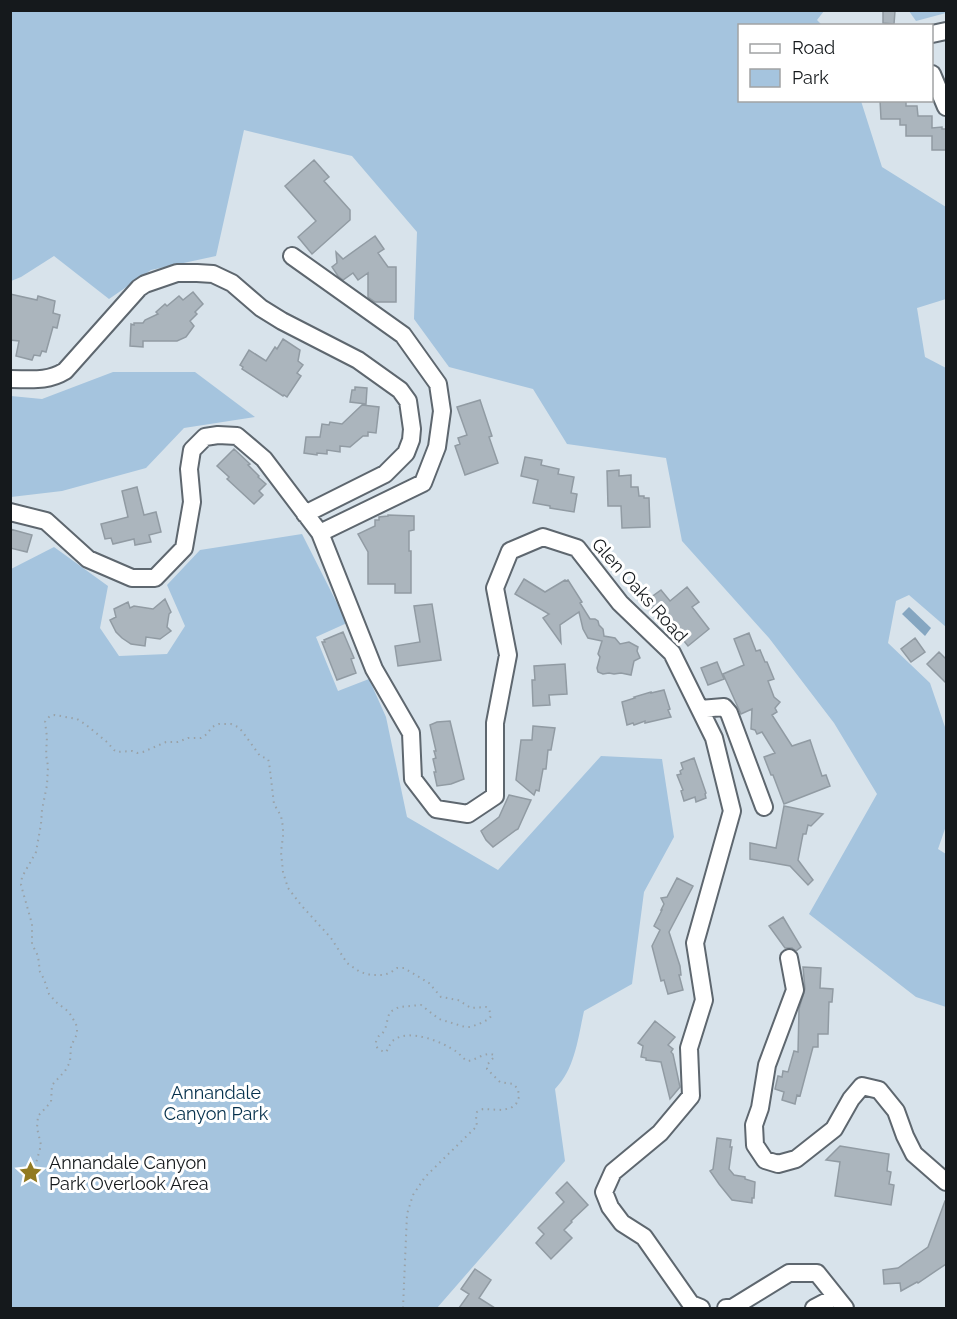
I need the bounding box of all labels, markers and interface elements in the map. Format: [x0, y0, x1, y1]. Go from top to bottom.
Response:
legend [738, 24, 933, 102]
text: Road [792, 37, 835, 58]
text: Park [792, 67, 829, 88]
street label: Glen Oaks Road [588, 534, 692, 646]
park label: Annandale Canyon Park [164, 1082, 269, 1124]
place label: Annandale Canyon Park Overlook Area [49, 1152, 208, 1194]
place icon: Annandale Canyon Park Overlook Area [18, 1159, 44, 1185]

